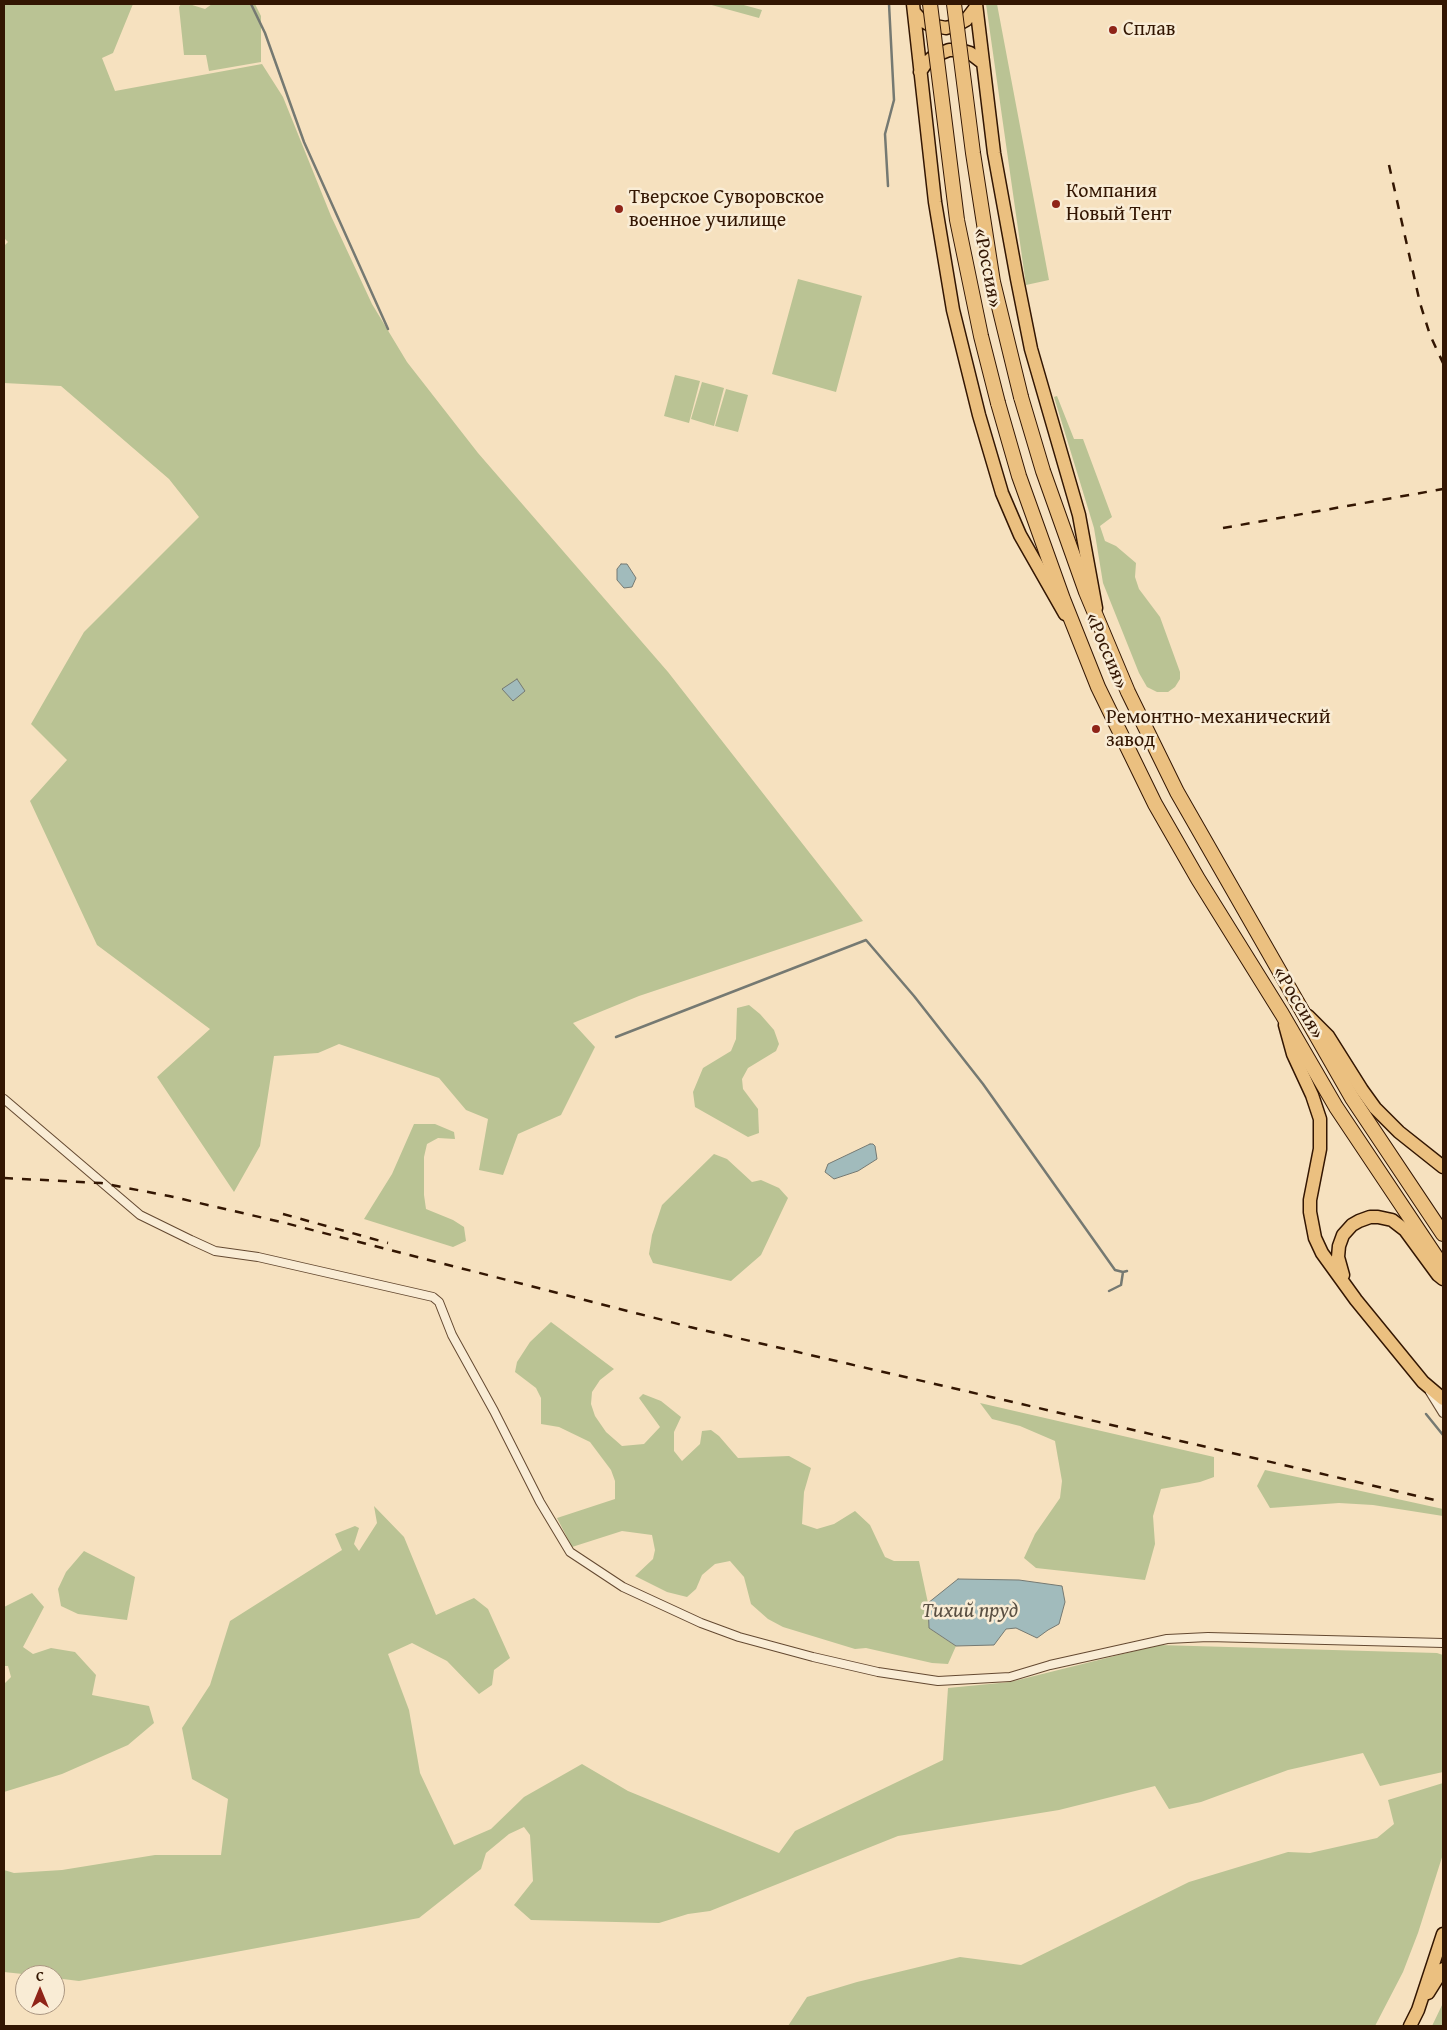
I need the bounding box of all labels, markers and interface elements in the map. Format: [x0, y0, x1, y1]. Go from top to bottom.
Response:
place label: Сплав [1123, 18, 1175, 42]
marker: Сплав [1107, 24, 1119, 36]
place label: Компания Новый Тент [1066, 180, 1171, 227]
place label: Тверское Суворовское военное училище [629, 186, 824, 233]
marker: Компания Новый Тент [1050, 198, 1062, 210]
marker: Тверское Суворовское военное училище [613, 203, 625, 215]
street label: «Россия» [968, 226, 1006, 310]
street label: «Россия» [1079, 609, 1133, 693]
place label: Ремонтно-механический завод [1106, 706, 1331, 753]
marker: Ремонтно-механический завод [1090, 723, 1102, 735]
street label: «Россия» [1267, 962, 1329, 1044]
water label: Тихий пруд [922, 1599, 1018, 1625]
north arrow [15, 1965, 65, 2015]
text: С [36, 1966, 44, 1986]

